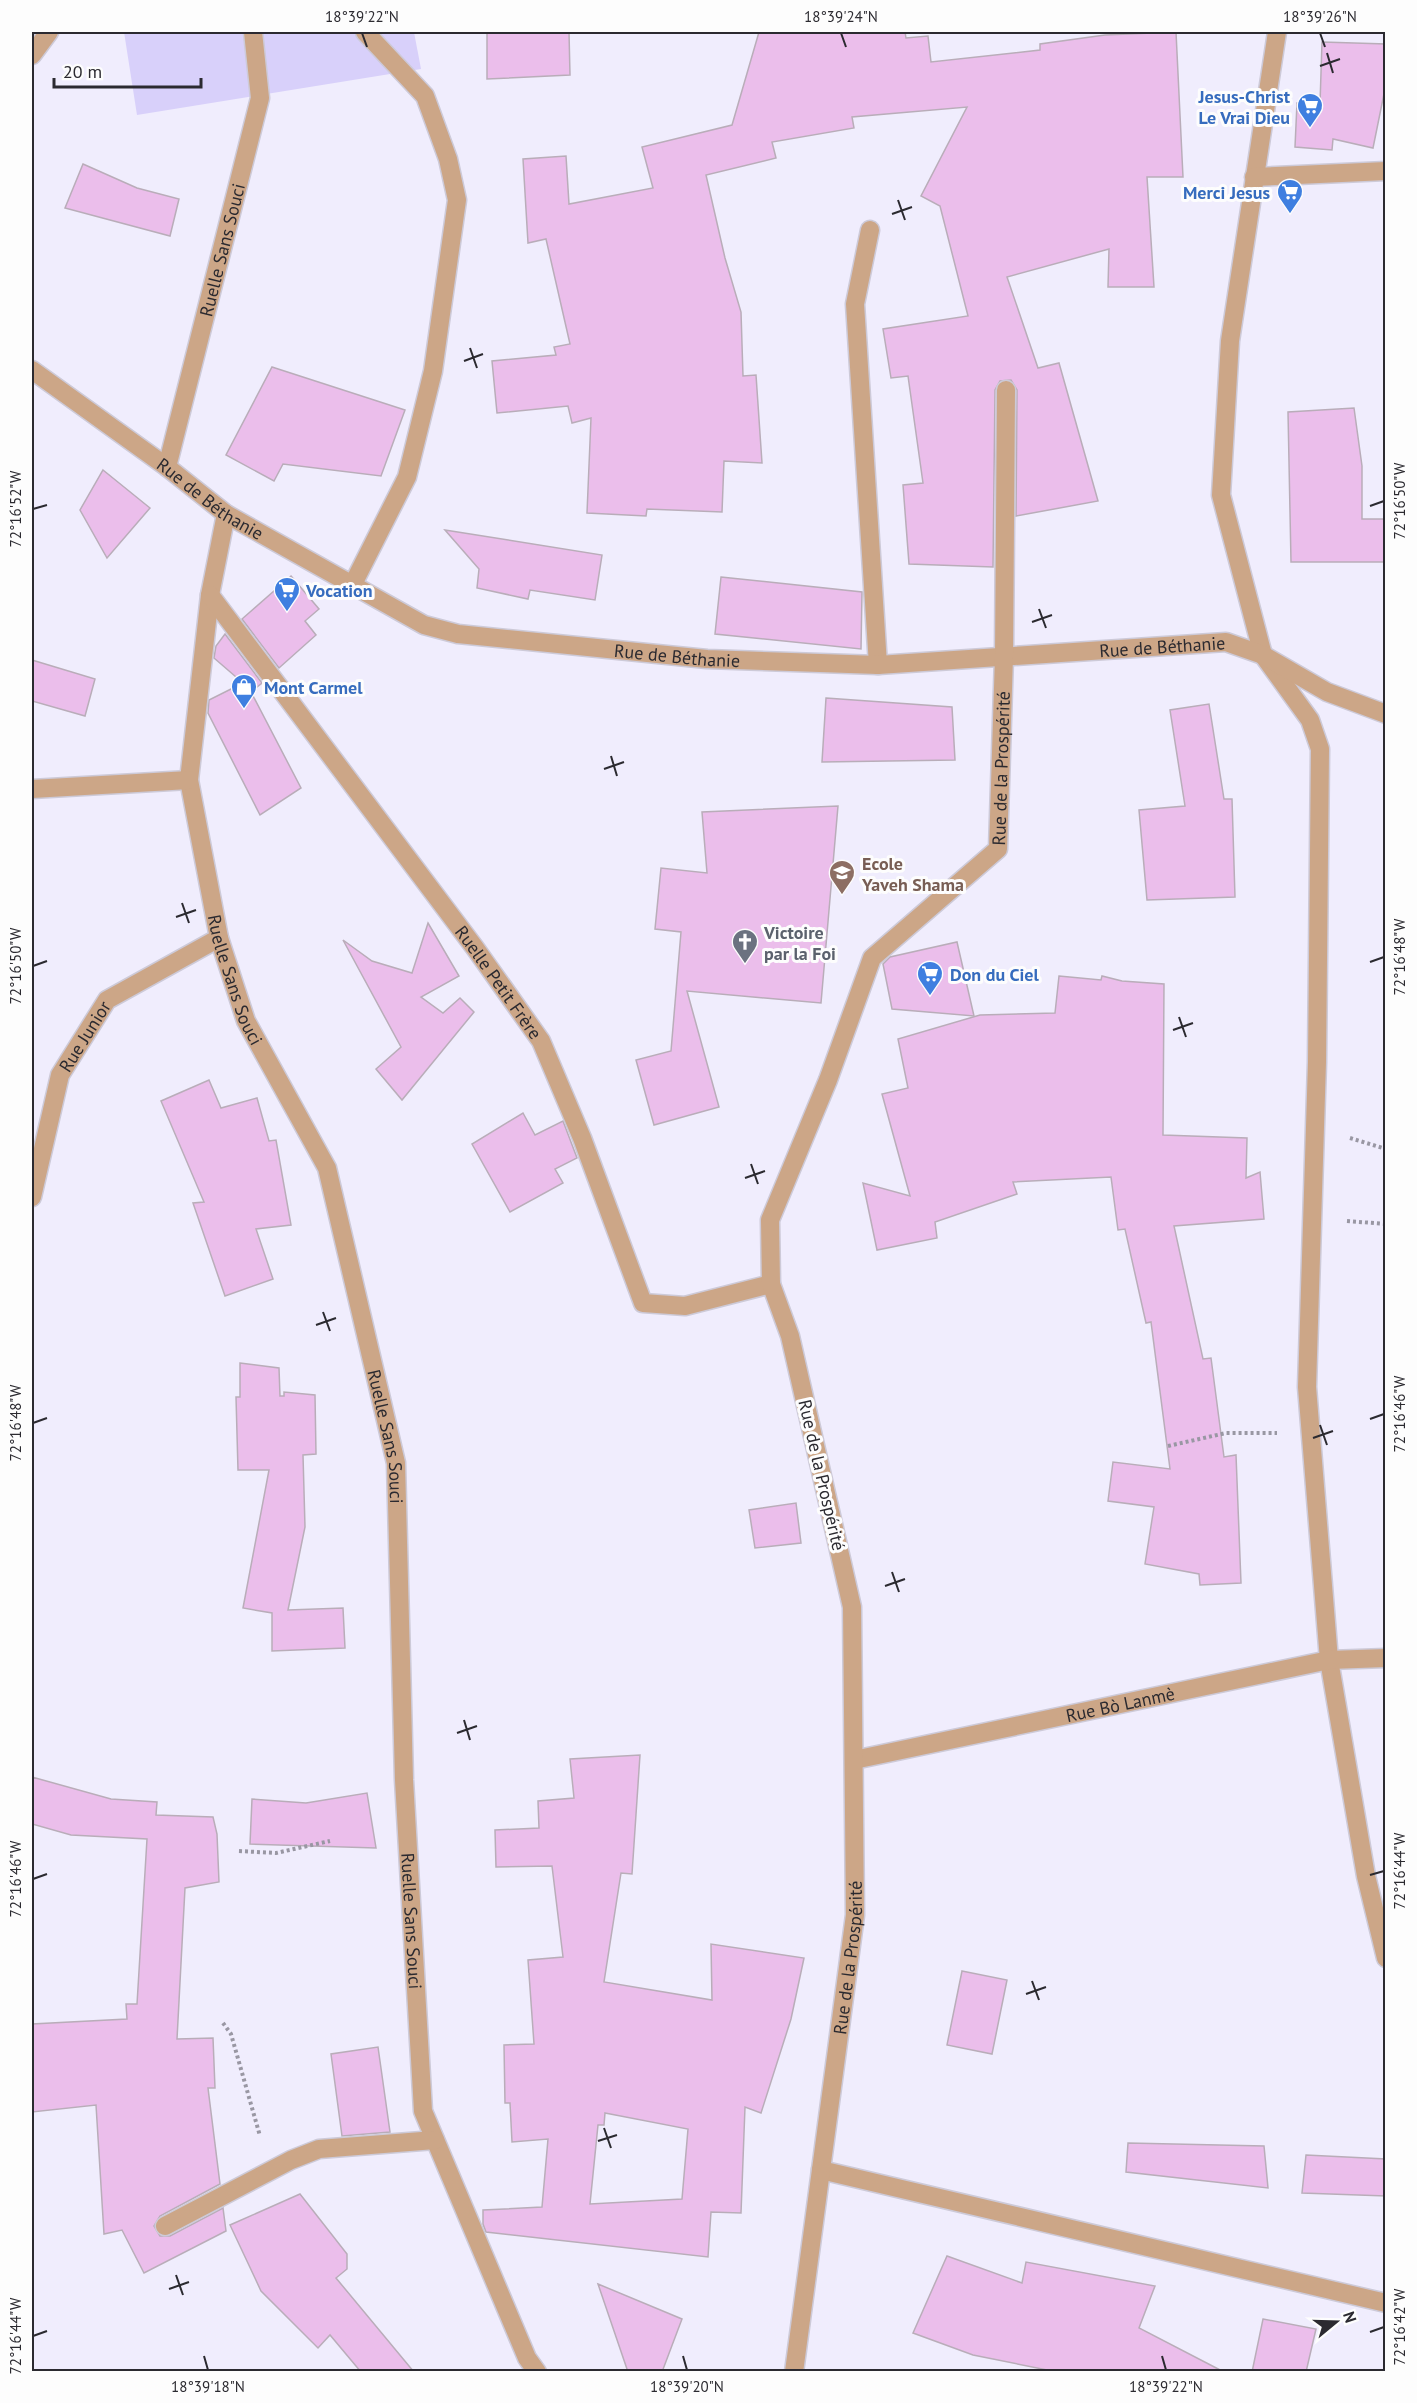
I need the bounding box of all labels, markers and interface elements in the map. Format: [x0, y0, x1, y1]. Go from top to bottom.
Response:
text: 18°39'22"N [325, 7, 399, 26]
text: 18°39'24"N [804, 7, 878, 26]
text: 18°39'26"N [1283, 7, 1357, 26]
scale bar [54, 51, 201, 89]
text: 20 m [63, 60, 102, 83]
place label: Jesus-Christ Le Vrai Dieu [1198, 85, 1291, 129]
supermarket icon: Jesus-Christ Le Vrai Dieu [1295, 91, 1325, 129]
supermarket icon: Merci Jesus [1275, 177, 1305, 215]
street label: Ruelle Sans Souci [194, 181, 250, 319]
place label: Merci Jesus [1183, 181, 1270, 204]
street label: Rue de Béthanie [153, 452, 268, 544]
text: 72°16'50"W [1390, 462, 1409, 539]
text: 72°16'52"W [6, 470, 25, 547]
supermarket icon: Vocation [272, 575, 302, 613]
place label: Vocation [305, 579, 373, 602]
street label: Rue de Béthanie [1098, 631, 1226, 662]
street label: Rue de Béthanie [613, 638, 740, 672]
shop icon: Mont Carmel [229, 672, 259, 710]
place label: Mont Carmel [264, 676, 363, 699]
street label: Rue de la Prospérité [987, 691, 1014, 846]
place label: Ecole Yaveh Shama [861, 852, 964, 896]
school or university icon: Ecole Yaveh Shama [827, 858, 857, 896]
street label: Ruelle Sans Souci [203, 912, 268, 1049]
text: 72°16'48"W [1390, 918, 1409, 995]
street label: Ruelle Petit Frère [450, 921, 547, 1043]
place label: Victoire par la Foi [763, 921, 836, 965]
text: 72°16'50"W [6, 927, 25, 1004]
church icon: Victoire par la Foi [730, 927, 760, 965]
supermarket icon: Don du Ciel [915, 959, 945, 997]
place label: Don du Ciel [950, 963, 1039, 986]
street label: Rue Junior [53, 996, 115, 1076]
street label: Ruelle Sans Souci [363, 1367, 409, 1504]
text: 72°16'46"W [1390, 1375, 1409, 1452]
text: 72°16'48"W [6, 1384, 25, 1461]
street label: Rue de la Prospérité [793, 1397, 851, 1553]
street label: Rue Bò Lanmè [1064, 1681, 1177, 1727]
text: 72°16'44"W [1390, 1832, 1409, 1909]
text: 72°16'46"W [6, 1840, 25, 1917]
street label: Ruelle Sans Souci [397, 1852, 427, 1990]
street label: Rue de la Prospérité [828, 1881, 867, 2036]
text: 72°16'42"W [1390, 2288, 1409, 2365]
north arrow [1306, 2292, 1366, 2352]
text: 72°16'44"W [6, 2297, 25, 2374]
text: N [1339, 2309, 1361, 2325]
text: 18°39'18"N [171, 2377, 245, 2396]
text: 18°39'20"N [650, 2377, 724, 2396]
text: 18°39'22"N [1129, 2377, 1203, 2396]

